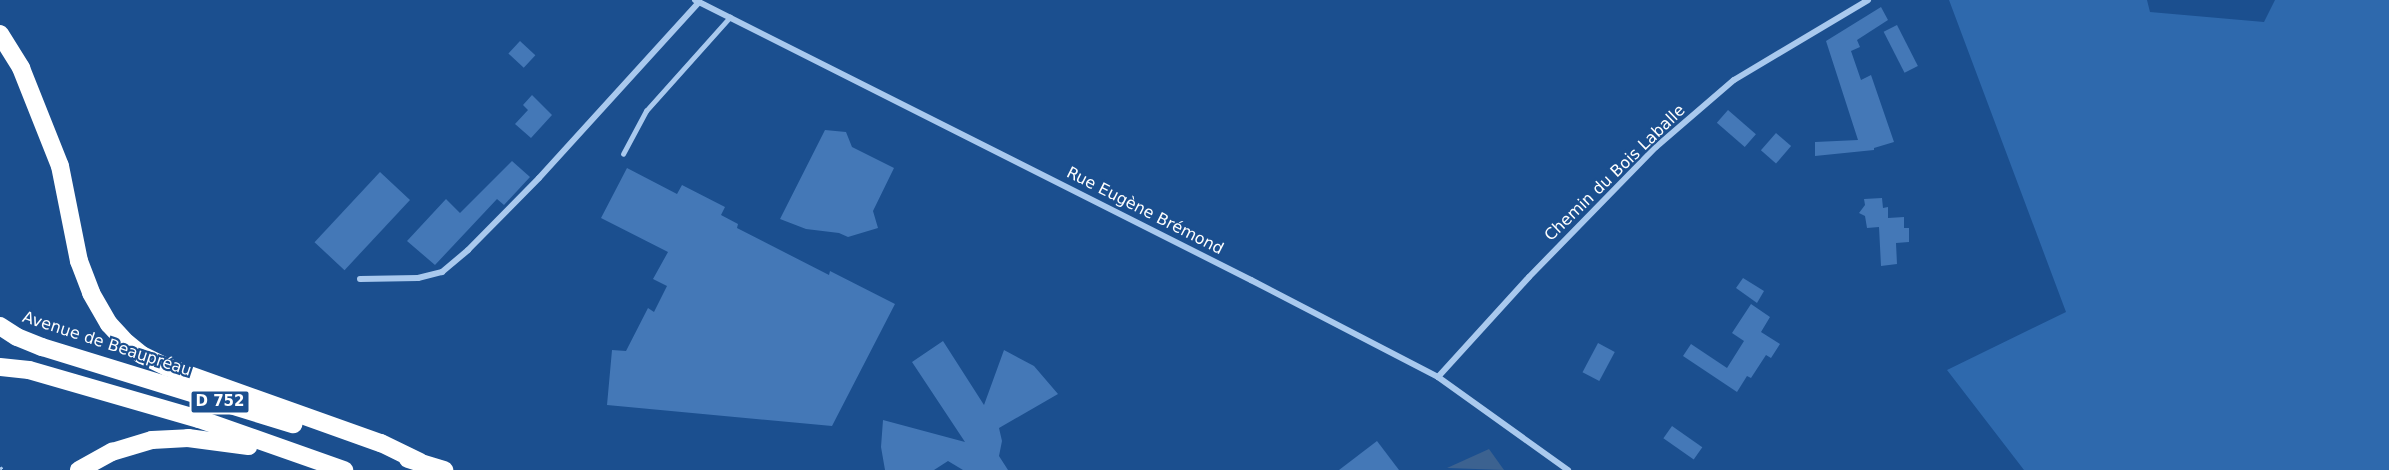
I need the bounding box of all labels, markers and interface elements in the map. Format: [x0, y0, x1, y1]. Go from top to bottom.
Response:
street label: Chemin du Bois Laballe [1541, 101, 1689, 245]
street label: Rue Eugène Brémond [1063, 163, 1227, 259]
street label: Avenue de Beaupréau [20, 308, 194, 380]
road number: D 752 [188, 390, 252, 414]

